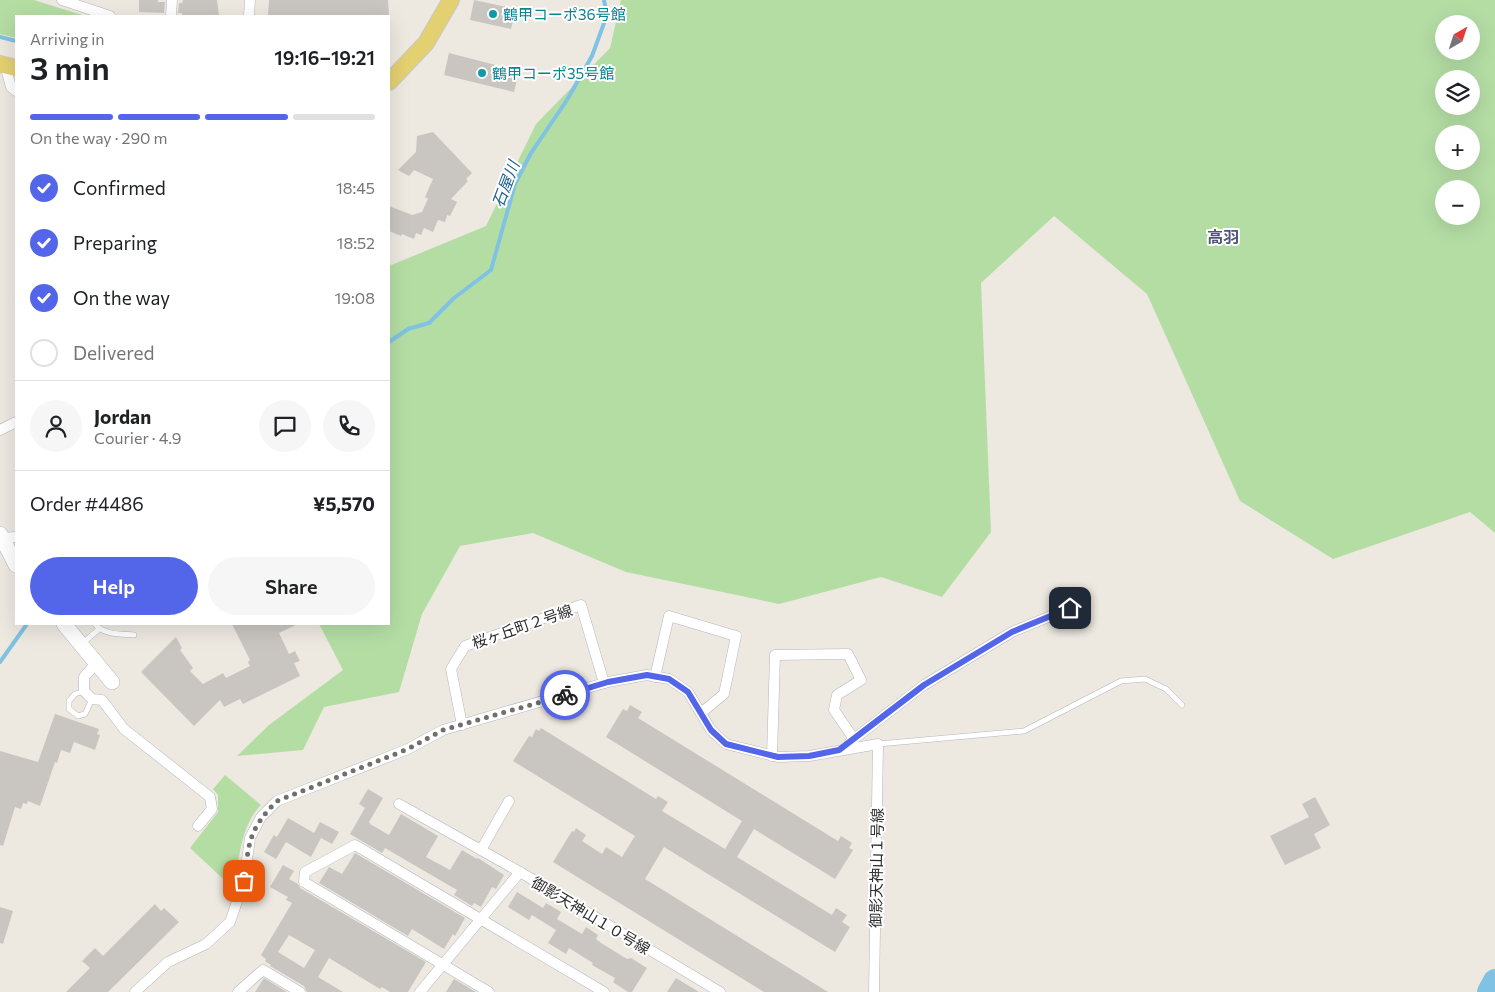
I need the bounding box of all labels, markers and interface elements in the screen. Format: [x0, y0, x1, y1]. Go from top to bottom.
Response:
place label: 鶴甲コーポ36号館 [503, 5, 626, 23]
marker: 鶴甲コーポ36号館 [487, 8, 499, 20]
north arrow [1435, 15, 1480, 60]
map controls [1435, 15, 1480, 225]
text: Arriving in [30, 29, 104, 48]
text: 19:16–19:21 [274, 46, 375, 69]
text: 3 min [30, 47, 110, 87]
place label: 鶴甲コーポ35号館 [492, 64, 614, 82]
marker: 鶴甲コーポ35号館 [476, 67, 488, 79]
button: layers [1435, 70, 1480, 115]
button: + [1435, 125, 1480, 170]
text: On the way · 290 m [30, 128, 168, 147]
water label: 石屋川 [488, 156, 523, 210]
icon: check [30, 174, 58, 202]
text: Confirmed [73, 176, 166, 199]
text: 18:45 [336, 178, 375, 197]
button: − [1435, 180, 1480, 225]
district label: 高羽 [1207, 227, 1239, 246]
icon: check [30, 229, 58, 257]
text: Preparing [73, 231, 157, 254]
text: 18:52 [337, 233, 375, 252]
icon: check [30, 284, 58, 312]
text: On the way [73, 286, 170, 309]
text: 19:08 [335, 288, 375, 307]
text: Delivered [73, 341, 154, 364]
button: person [30, 400, 82, 452]
button: chat [259, 400, 311, 452]
button: phone [323, 400, 375, 452]
text: Jordan [94, 405, 151, 428]
text: Courier · 4.9 [94, 428, 181, 447]
text: Order #4486 [30, 492, 144, 515]
text: ¥5,570 [313, 492, 375, 515]
button: Help [30, 557, 198, 615]
button: Share [208, 557, 375, 615]
pin [1049, 587, 1091, 629]
icon: home [1056, 594, 1084, 622]
street label: 桜ヶ丘町２号線 [469, 600, 575, 652]
courier [540, 670, 590, 720]
icon: bike [551, 681, 579, 709]
street label: 御影天神山１号線 [866, 808, 886, 928]
pin [223, 860, 265, 902]
icon: bag [230, 867, 258, 895]
street label: 御影天神山１０号線 [528, 873, 654, 957]

